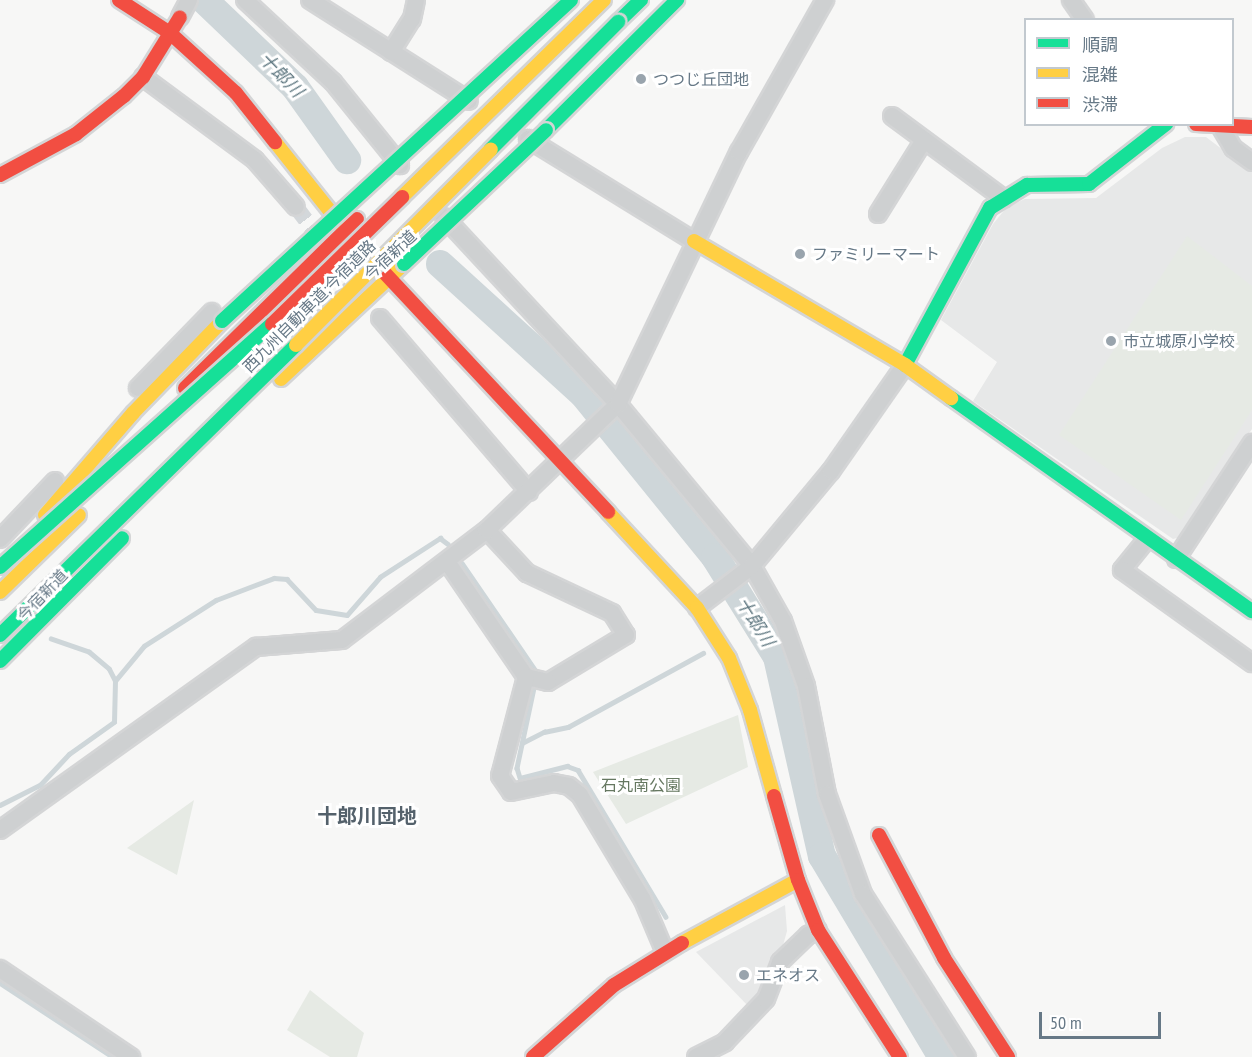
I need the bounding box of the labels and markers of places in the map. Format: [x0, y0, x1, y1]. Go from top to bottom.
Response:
place label: つつじ丘団地 [653, 69, 749, 89]
marker: つつじ丘団地 [634, 72, 648, 86]
place label: ファミリーマート [812, 244, 940, 264]
marker: ファミリーマート [793, 247, 807, 261]
place label: 市立城原小学校 [1123, 331, 1235, 351]
marker: 市立城原小学校 [1104, 334, 1118, 348]
place label: エネオス [756, 965, 820, 985]
marker: エネオス [737, 968, 751, 982]

